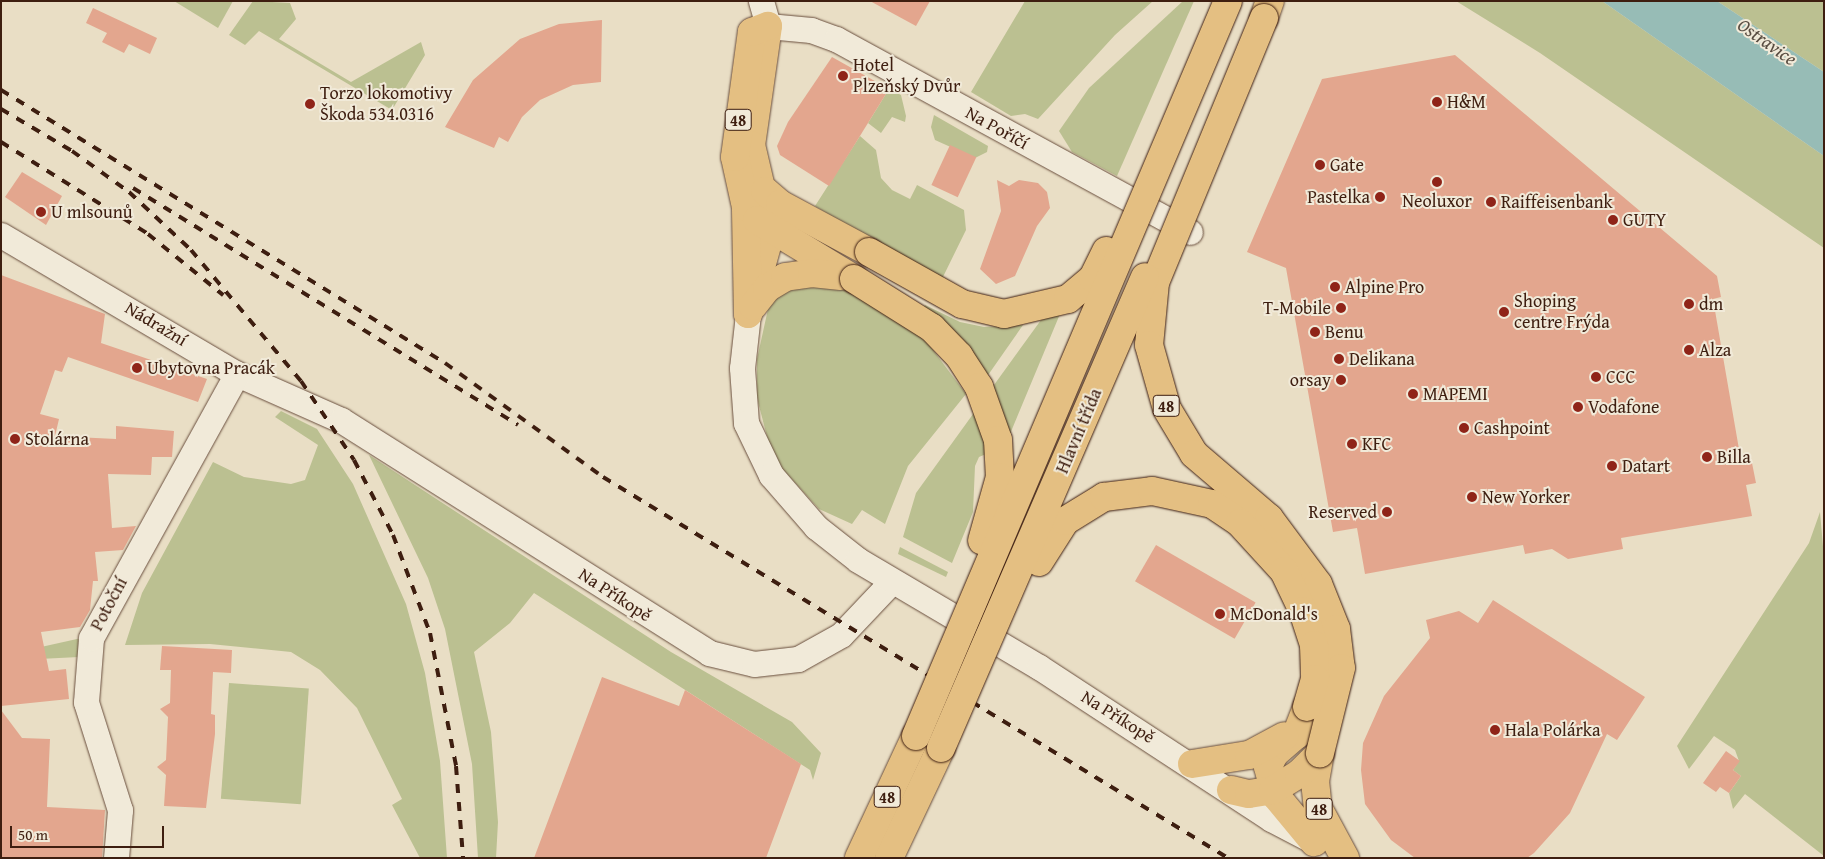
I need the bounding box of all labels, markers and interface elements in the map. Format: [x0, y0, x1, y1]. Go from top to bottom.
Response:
water label: Ostravice [1733, 13, 1801, 71]
place label: Hotel Plzeňský Dvůr [853, 55, 960, 98]
marker: Hotel Plzeňský Dvůr [837, 70, 849, 82]
place label: Torzo lokomotivy Škoda 534.0316 [320, 83, 452, 126]
place label: H&M [1447, 91, 1486, 113]
marker: H&M [1431, 96, 1443, 108]
marker: Torzo lokomotivy Škoda 534.0316 [304, 98, 316, 110]
street label: Na Poříčí [962, 102, 1032, 154]
road number: 48 [724, 106, 752, 134]
place label: Gate [1330, 154, 1364, 176]
marker: Gate [1314, 159, 1326, 171]
marker: Neoluxor [1431, 176, 1443, 188]
place label: Pastelka [1307, 186, 1370, 208]
place label: Neoluxor [1402, 190, 1472, 212]
marker: Pastelka [1374, 191, 1386, 203]
place label: Raiffeisenbank [1501, 191, 1613, 213]
marker: Raiffeisenbank [1485, 196, 1497, 208]
place label: U mlsounů [51, 201, 132, 223]
marker: U mlsounů [35, 206, 47, 218]
place label: GUTY [1623, 209, 1666, 231]
marker: GUTY [1607, 214, 1619, 226]
place label: Alpine Pro [1345, 276, 1424, 298]
marker: Alpine Pro [1329, 281, 1341, 293]
place label: Shoping centre Frýda [1514, 291, 1610, 334]
place label: dm [1699, 293, 1723, 315]
street label: Nádražní [121, 297, 191, 351]
place label: T-Mobile [1263, 297, 1331, 319]
marker: dm [1683, 298, 1695, 310]
marker: T-Mobile [1335, 302, 1347, 314]
marker: Shoping centre Frýda [1498, 306, 1510, 318]
place label: Benu [1325, 321, 1363, 343]
marker: Benu [1309, 326, 1321, 338]
place label: Alza [1699, 339, 1731, 361]
marker: Alza [1683, 344, 1695, 356]
place label: Delikana [1349, 348, 1415, 370]
marker: Delikana [1333, 353, 1345, 365]
place label: Ubytovna Pracák [147, 357, 275, 379]
marker: Ubytovna Pracák [131, 362, 143, 374]
place label: CCC [1606, 366, 1635, 388]
place label: orsay [1290, 369, 1331, 391]
marker: CCC [1590, 371, 1602, 383]
marker: orsay [1335, 374, 1347, 386]
place label: MAPEMI [1423, 383, 1488, 405]
street label: Hlavní třída [1051, 385, 1107, 477]
marker: MAPEMI [1407, 388, 1419, 400]
road number: 48 [1152, 392, 1180, 420]
place label: Vodafone [1588, 396, 1660, 418]
marker: Vodafone [1572, 401, 1584, 413]
place label: Cashpoint [1474, 417, 1550, 439]
marker: Cashpoint [1458, 422, 1470, 434]
place label: Stolárna [25, 428, 89, 450]
marker: Stolárna [9, 433, 21, 445]
place label: KFC [1362, 433, 1391, 455]
marker: KFC [1346, 438, 1358, 450]
place label: Billa [1717, 446, 1751, 468]
marker: Billa [1701, 451, 1713, 463]
place label: Datart [1622, 455, 1670, 477]
marker: Datart [1606, 460, 1618, 472]
place label: New Yorker [1482, 486, 1570, 508]
marker: New Yorker [1466, 491, 1478, 503]
place label: Reserved [1309, 501, 1377, 523]
marker: Reserved [1381, 506, 1393, 518]
street label: Na Příkopě [575, 563, 655, 627]
street label: Potoční [86, 574, 132, 634]
place label: McDonald's [1230, 603, 1318, 625]
marker: McDonald's [1214, 608, 1226, 620]
street label: Na Příkopě [1077, 686, 1159, 748]
place label: Hala Polárka [1505, 719, 1600, 741]
marker: Hala Polárka [1489, 724, 1501, 736]
road number: 48 [873, 784, 901, 810]
road number: 48 [1305, 796, 1333, 822]
scale bar [12, 816, 166, 848]
text: 50 m [18, 824, 48, 845]

